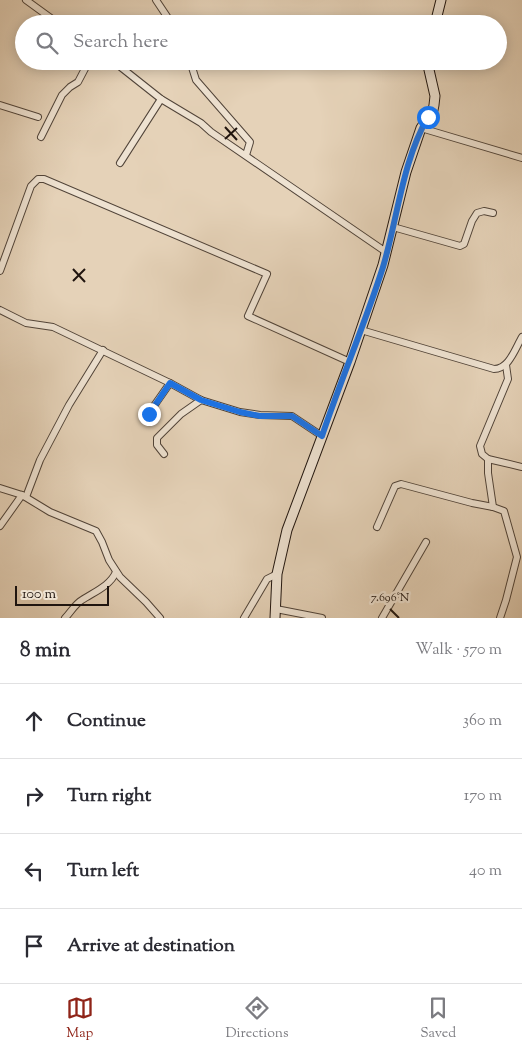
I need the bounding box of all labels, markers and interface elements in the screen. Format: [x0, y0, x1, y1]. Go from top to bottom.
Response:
search box [15, 15, 507, 70]
icon: search [33, 29, 61, 57]
text: Search here [73, 29, 168, 56]
route start [417, 106, 440, 129]
route end [138, 403, 161, 426]
scale bar [15, 583, 109, 606]
text: 100 m [22, 585, 56, 605]
text: 7.696°N [371, 589, 410, 607]
text: 8 min [20, 636, 71, 666]
text: Walk · 570 m [415, 639, 502, 662]
icon: ahead [20, 707, 48, 735]
text: Continue [67, 708, 146, 735]
text: 360 m [463, 710, 502, 733]
icon: right [20, 782, 48, 810]
text: Turn right [67, 783, 151, 810]
text: 170 m [464, 785, 502, 808]
icon: left [20, 857, 48, 885]
text: Turn left [67, 858, 139, 885]
text: 40 m [469, 860, 502, 883]
icon: arrive [20, 932, 48, 960]
text: Arrive at destination [67, 933, 235, 960]
tab: Map [66, 994, 94, 1044]
tab: Directions [225, 994, 289, 1044]
tab: Saved [420, 994, 456, 1044]

